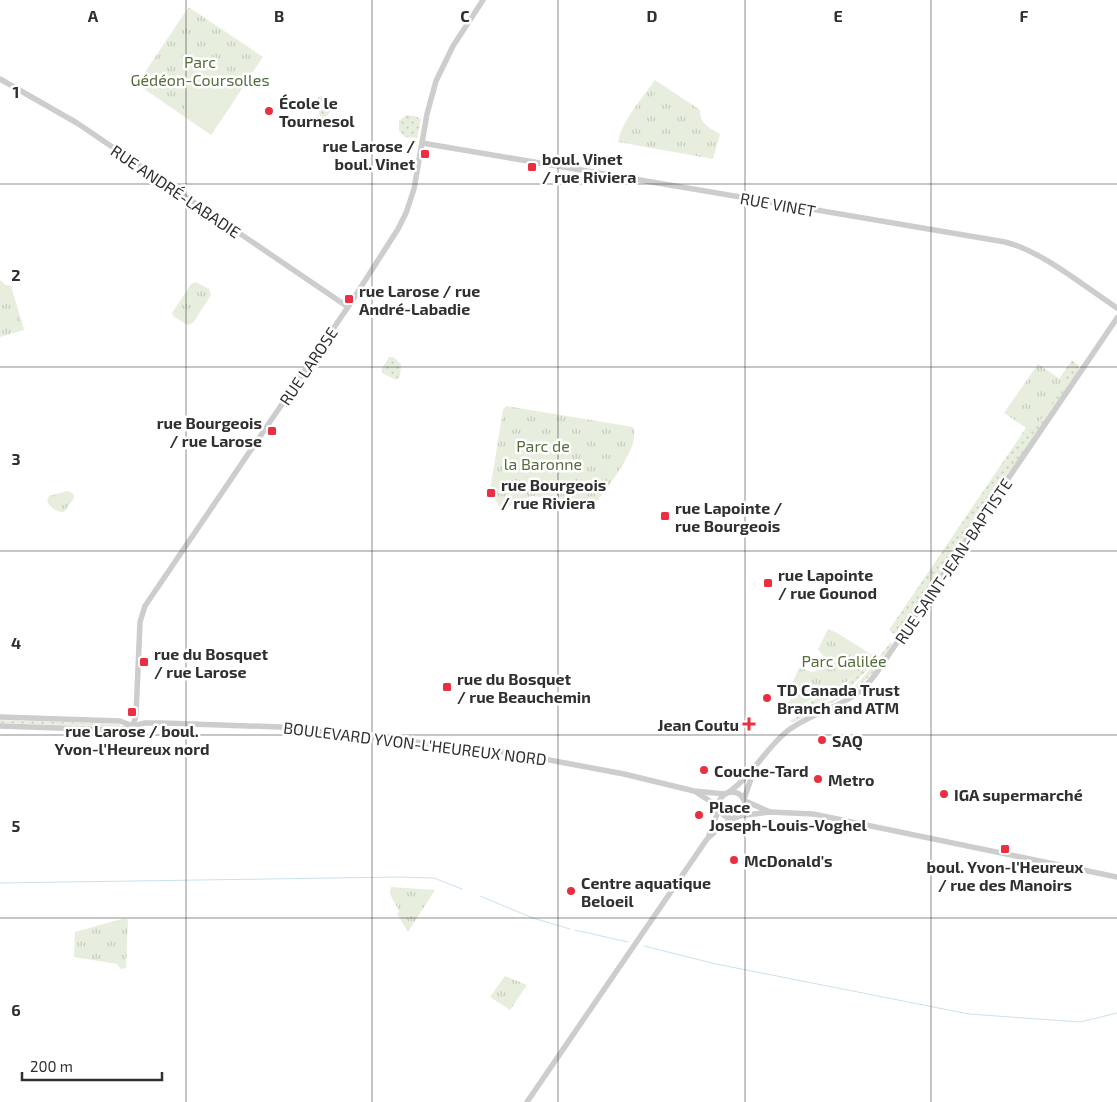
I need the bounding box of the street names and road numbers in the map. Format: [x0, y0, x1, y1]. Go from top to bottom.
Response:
street label: RUE ANDRÉ-LABADIE [108, 141, 244, 241]
street label: RUE VINET [739, 188, 817, 220]
street label: RUE LAROSE [275, 323, 341, 409]
street label: RUE SAINT-JEAN-BAPTISTE [891, 475, 1016, 647]
street label: BOULEVARD YVON-L'HEUREUX NORD [282, 717, 548, 769]

